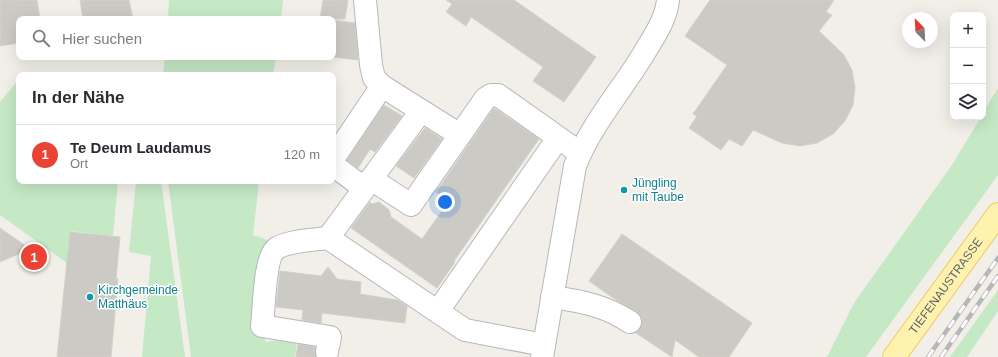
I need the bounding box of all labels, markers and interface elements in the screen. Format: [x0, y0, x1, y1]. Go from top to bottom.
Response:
north arrow [902, 12, 938, 48]
map controls [950, 12, 986, 120]
button: + [950, 12, 986, 48]
search box [16, 16, 336, 60]
icon: search [30, 27, 52, 49]
text: Hier suchen [62, 30, 142, 47]
button: − [950, 48, 986, 84]
button: layers [950, 84, 986, 120]
text: In der Nähe [32, 88, 125, 107]
text: Te Deum Laudamus [70, 139, 211, 156]
text: 1 [41, 147, 49, 162]
text: 120 m [284, 147, 320, 162]
text: Ort [70, 156, 88, 171]
place label: Jüngling mit Taube [632, 176, 684, 204]
marker: Jüngling mit Taube [619, 185, 629, 195]
your location [435, 192, 455, 212]
street label: TIEFENAUSTRASSE [906, 235, 985, 337]
pin: 1 [21, 242, 47, 272]
place label: Kirchgemeinde Matthäus [98, 283, 178, 311]
marker: Kirchgemeinde Matthäus [85, 292, 95, 302]

